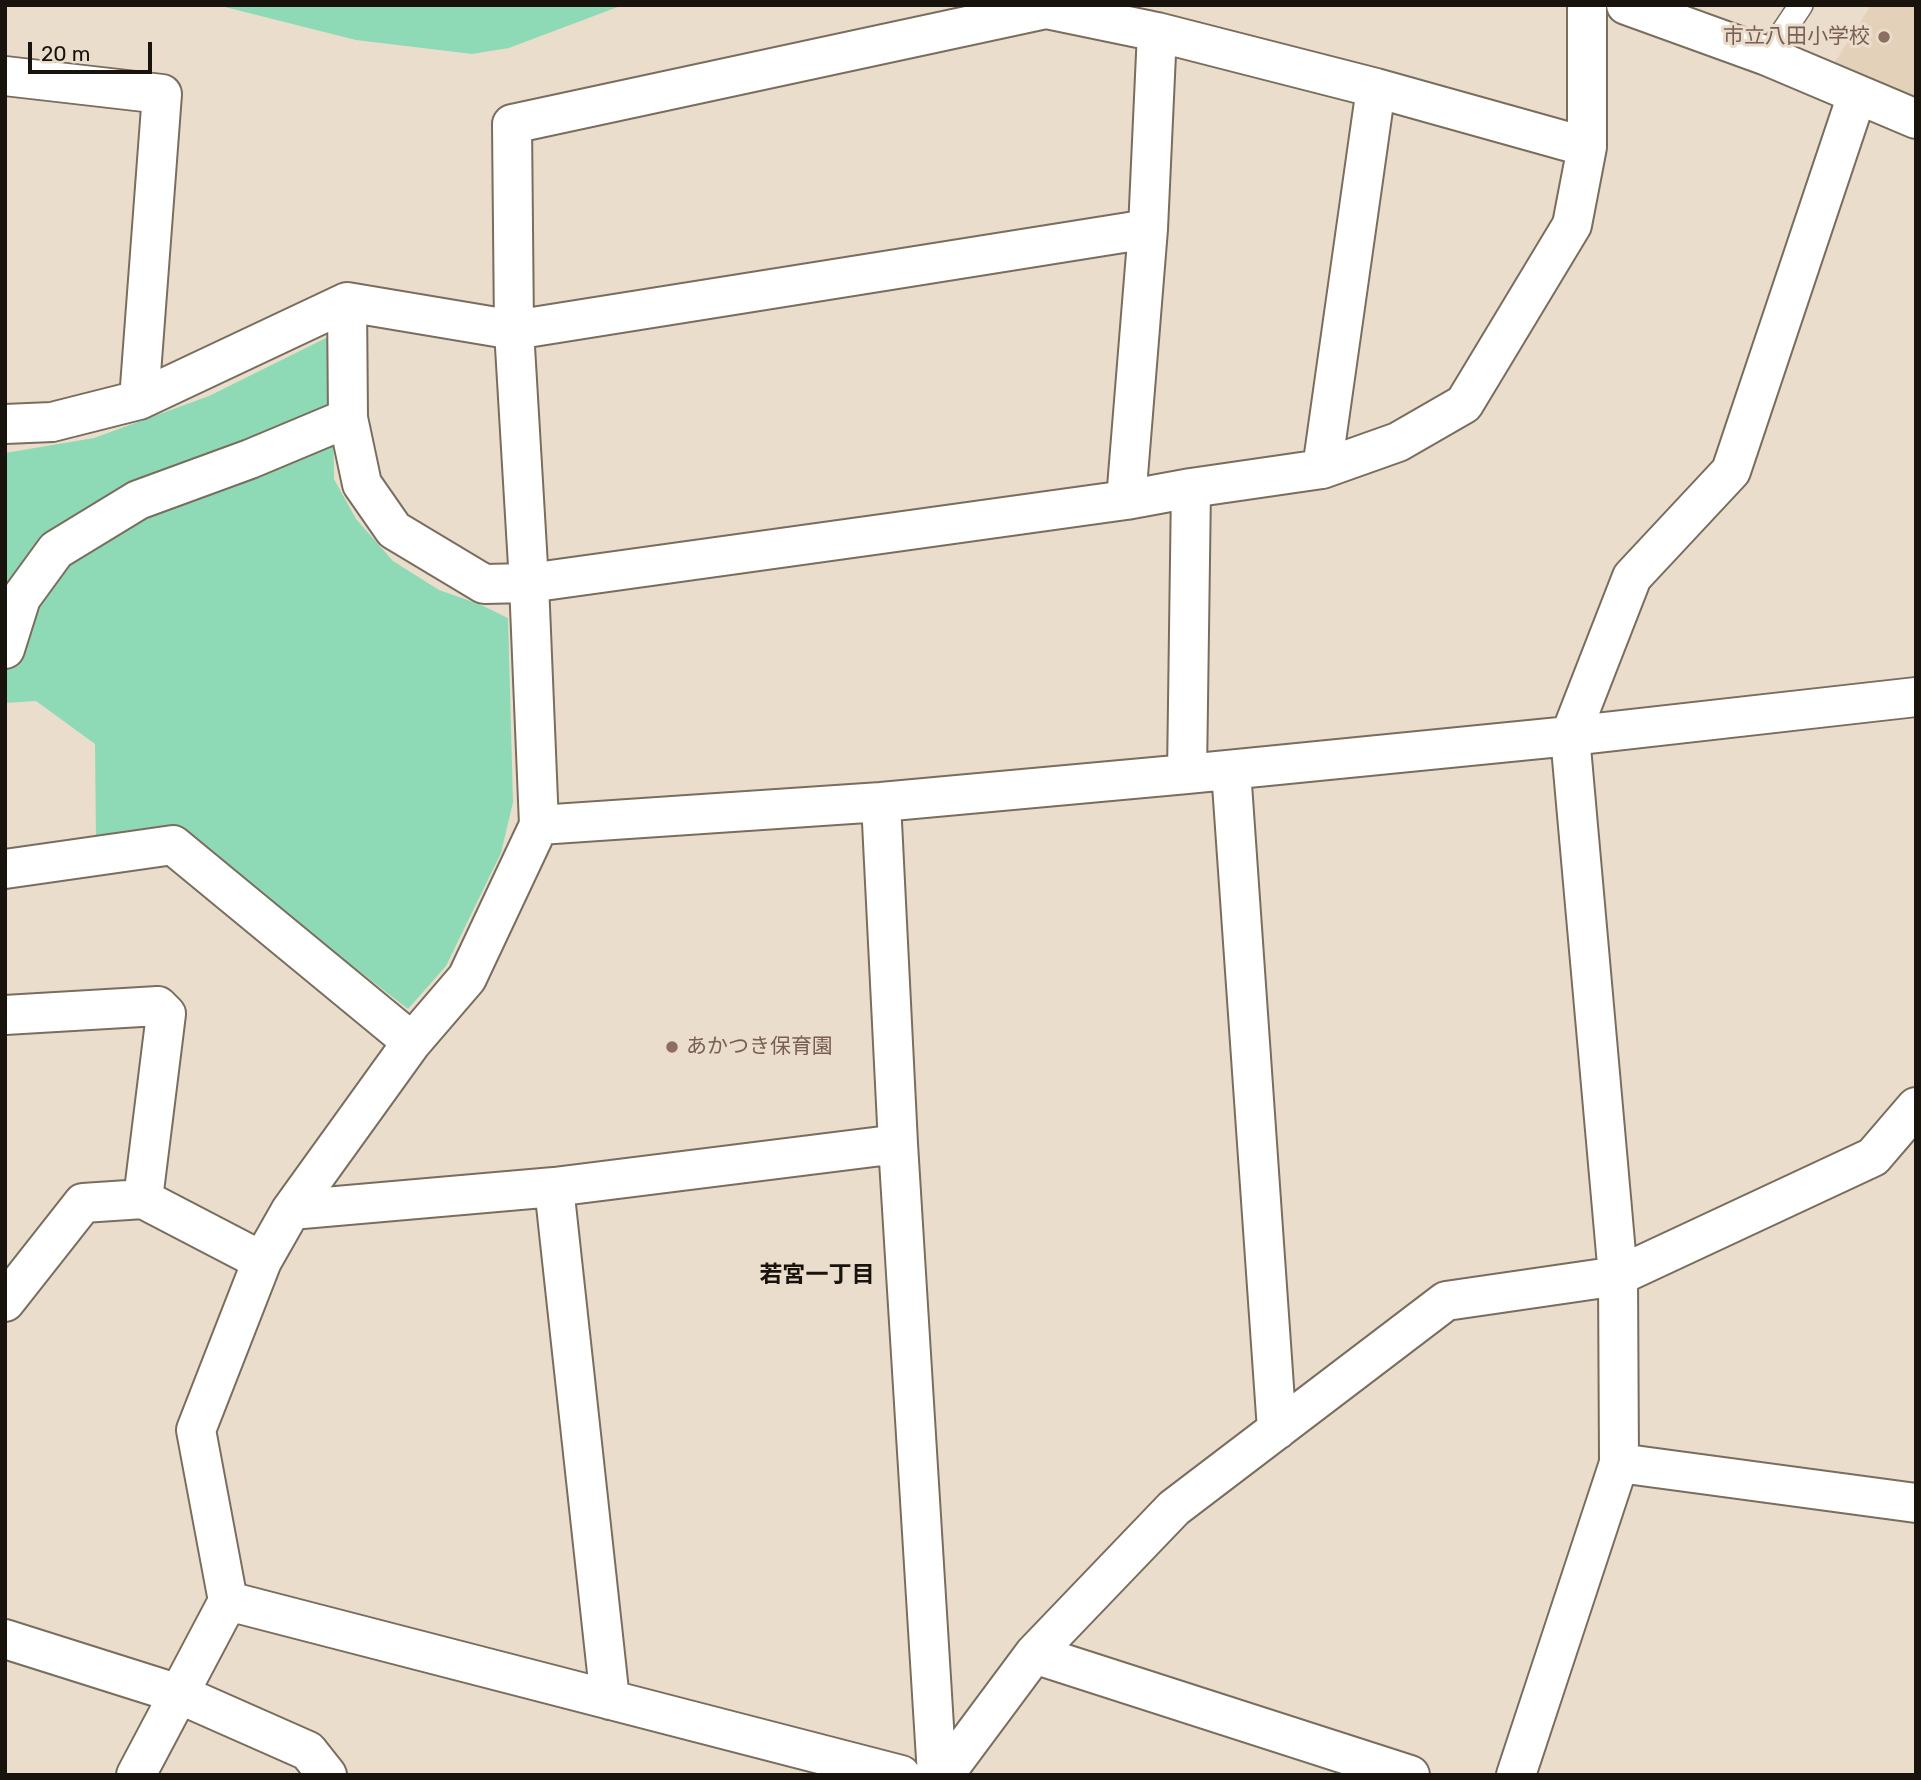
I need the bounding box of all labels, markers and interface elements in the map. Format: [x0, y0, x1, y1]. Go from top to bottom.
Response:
place label: 市立八田小学校 [1723, 24, 1870, 50]
scale bar [32, 28, 156, 72]
marker: 市立八田小学校 [1876, 29, 1892, 45]
text: 20 m [41, 41, 90, 66]
place label: あかつき保育園 [686, 1034, 833, 1060]
marker: あかつき保育園 [664, 1039, 680, 1055]
district label: 若宮一丁目 [760, 1261, 874, 1289]

